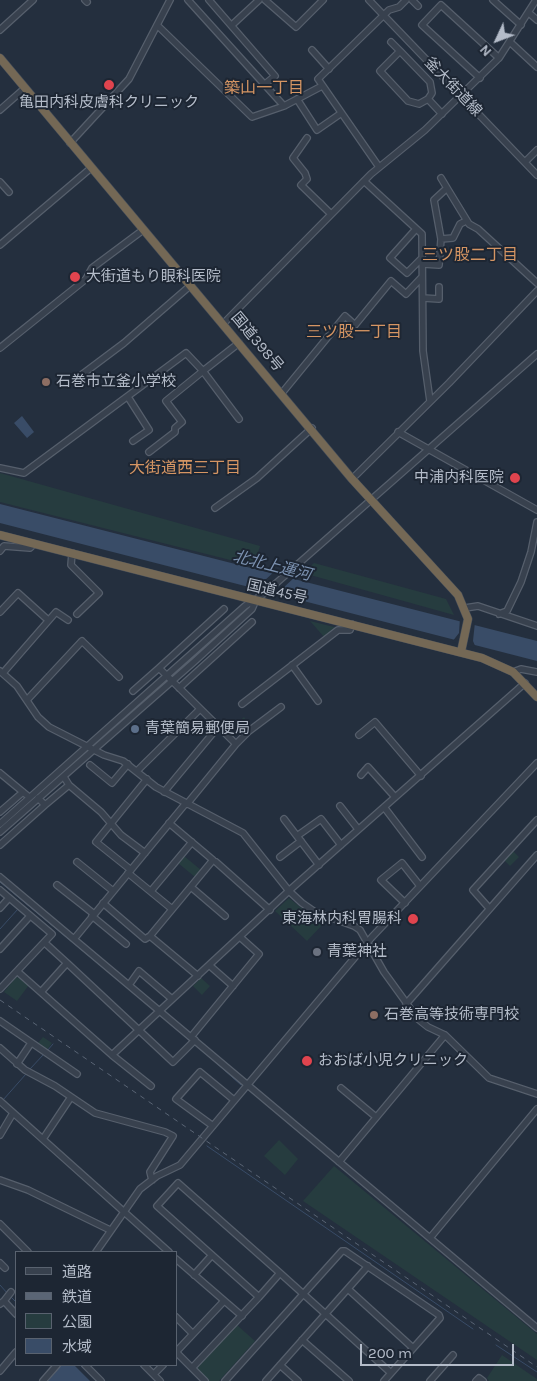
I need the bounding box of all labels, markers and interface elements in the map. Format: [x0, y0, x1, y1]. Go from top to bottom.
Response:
north arrow [472, 15, 522, 65]
text: N [476, 41, 495, 60]
street label: 釜大街道線 [420, 54, 486, 120]
marker: 亀田内科皮膚科クリニック [102, 78, 116, 92]
district label: 築山一丁目 [224, 78, 304, 98]
place label: 亀田内科皮膚科クリニック [19, 94, 199, 112]
district label: 三ツ股二丁目 [422, 245, 518, 265]
place label: 大街道もり眼科医院 [86, 268, 221, 286]
marker: 大街道もり眼科医院 [68, 270, 82, 284]
street label: 国道398号 [227, 309, 287, 375]
district label: 三ツ股一丁目 [306, 322, 402, 342]
place label: 石巻市立釜小学校 [56, 373, 176, 391]
marker: 石巻市立釜小学校 [40, 376, 52, 388]
district label: 大街道西三丁目 [129, 458, 241, 478]
place label: 中浦内科医院 [414, 469, 504, 487]
marker: 中浦内科医院 [508, 471, 522, 485]
water label: 北北上運河 [231, 547, 313, 585]
street label: 国道45号 [245, 576, 309, 608]
place label: 青葉簡易郵便局 [145, 720, 250, 738]
marker: 青葉簡易郵便局 [129, 723, 141, 735]
place label: 東海林内科胃腸科 [282, 910, 402, 928]
marker: 東海林内科胃腸科 [406, 912, 420, 926]
place label: 青葉神社 [327, 943, 387, 961]
marker: 青葉神社 [311, 946, 323, 958]
place label: 石巻高等技術専門校 [384, 1006, 519, 1024]
marker: 石巻高等技術専門校 [368, 1009, 380, 1021]
place label: おおば小児クリニック [318, 1052, 468, 1070]
marker: おおば小児クリニック [300, 1054, 314, 1068]
legend [15, 1251, 178, 1366]
text: 道路 [62, 1263, 92, 1281]
text: 鉄道 [62, 1288, 92, 1306]
text: 公園 [62, 1313, 92, 1331]
scale bar [362, 1334, 516, 1366]
text: 水域 [62, 1338, 92, 1356]
text: 200 m [368, 1344, 412, 1362]

